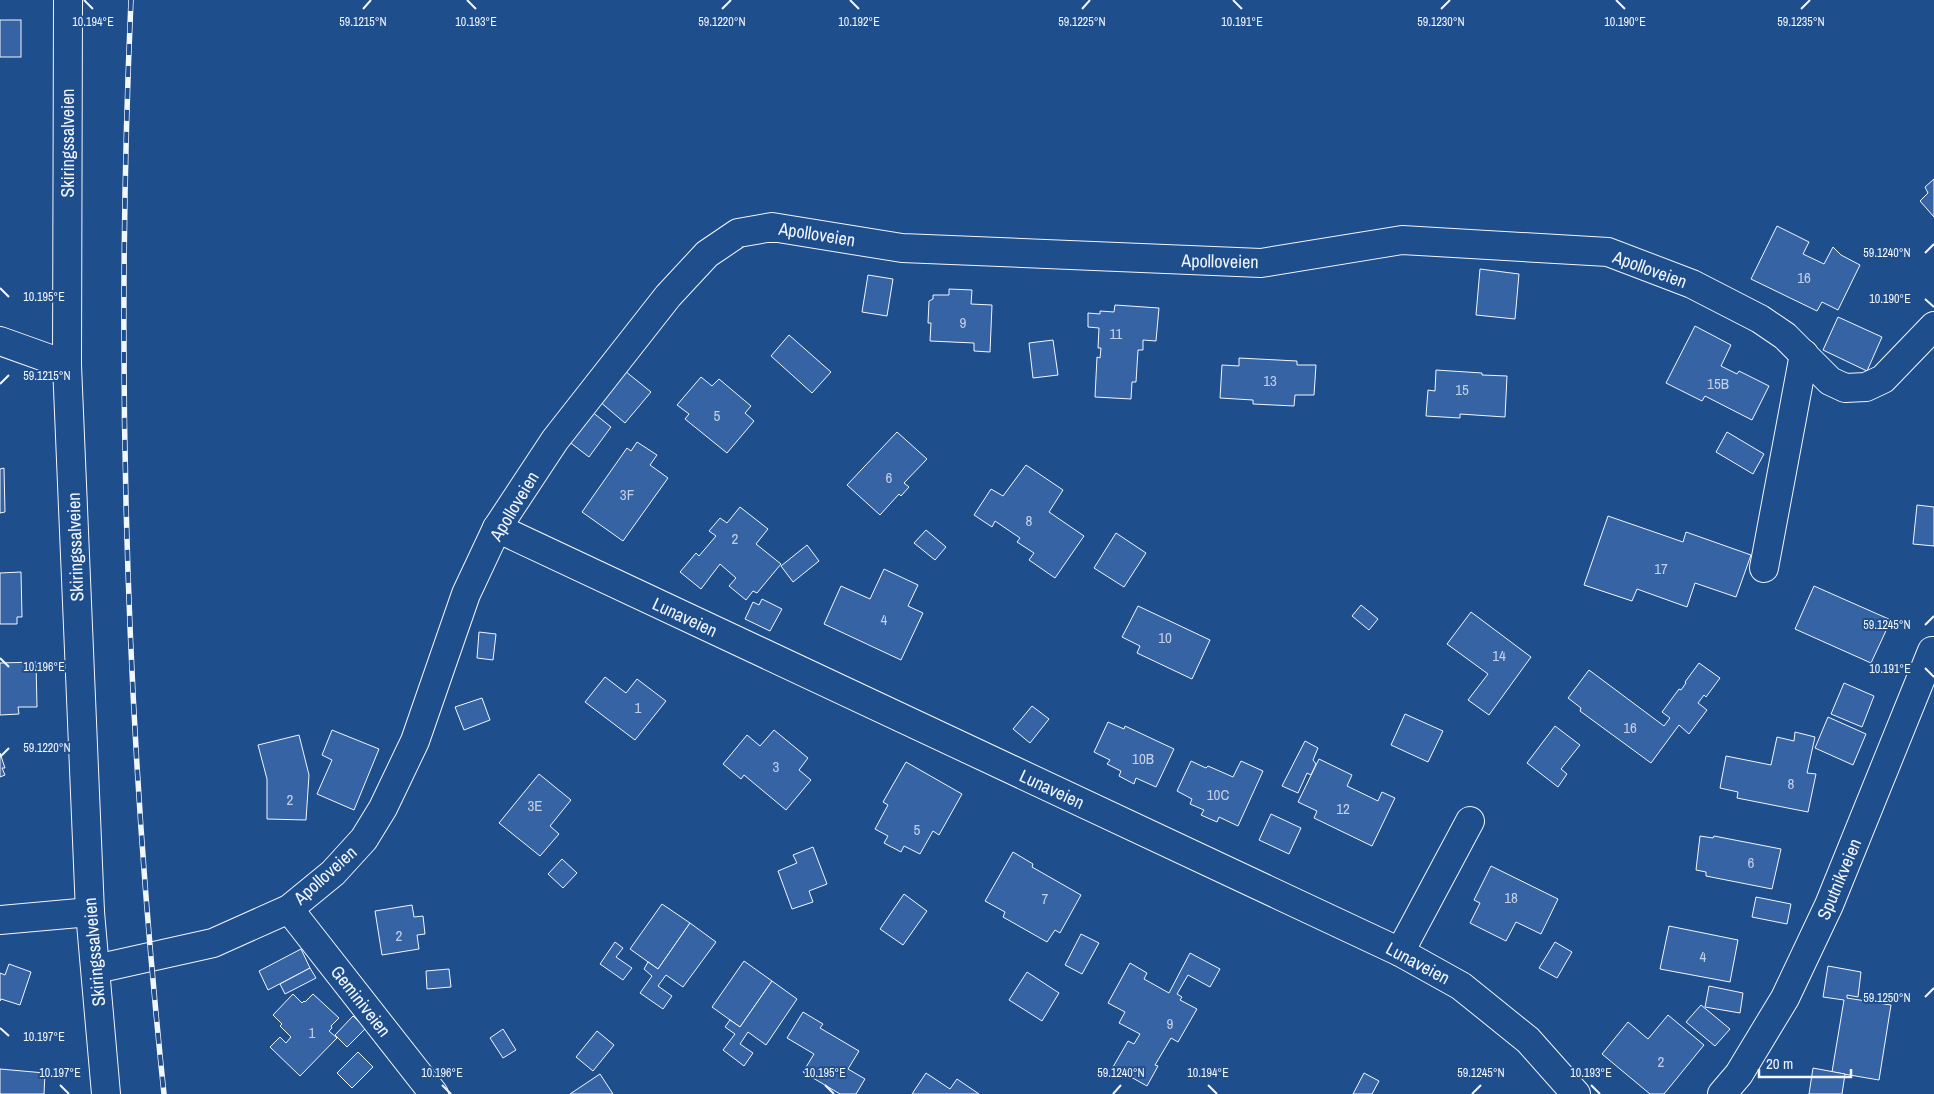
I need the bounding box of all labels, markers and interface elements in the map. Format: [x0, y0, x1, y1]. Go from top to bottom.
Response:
text: 10.194°E [72, 14, 114, 30]
text: 59.1215°N [339, 14, 387, 30]
text: 10.193°E [455, 14, 497, 30]
text: 59.1220°N [698, 14, 746, 30]
text: 10.192°E [838, 14, 880, 30]
text: 59.1225°N [1058, 14, 1106, 30]
text: 10.191°E [1221, 14, 1263, 30]
text: 59.1230°N [1417, 14, 1465, 30]
text: 10.190°E [1604, 14, 1646, 30]
text: 59.1235°N [1777, 14, 1825, 30]
street label: Skiringssalveien [55, 88, 80, 198]
street label: Apolloveien [776, 215, 857, 252]
street label: Apolloveien [1609, 244, 1691, 294]
text: 59.1240°N [1863, 245, 1911, 261]
street label: Apolloveien [1180, 248, 1259, 274]
house number: 16 [1797, 267, 1811, 288]
text: 10.195°E [23, 289, 65, 305]
text: 10.190°E [1869, 291, 1911, 307]
house number: 9 [960, 312, 967, 333]
house number: 11 [1110, 323, 1123, 344]
text: 59.1215°N [23, 368, 71, 384]
house number: 13 [1263, 370, 1277, 391]
house number: 15B [1707, 373, 1729, 394]
house number: 15 [1455, 379, 1469, 400]
house number: 5 [714, 405, 721, 426]
street label: Apolloveien [483, 467, 545, 546]
house number: 6 [886, 467, 893, 488]
house number: 3F [620, 484, 634, 505]
street label: Skiringssalveien [61, 492, 89, 602]
house number: 8 [1026, 510, 1033, 531]
house number: 2 [732, 528, 739, 549]
house number: 17 [1654, 558, 1668, 579]
street label: Lunaveien [648, 591, 722, 643]
house number: 4 [881, 609, 888, 630]
text: 59.1245°N [1863, 617, 1911, 633]
house number: 10 [1158, 627, 1172, 648]
house number: 14 [1492, 645, 1506, 666]
text: 10.196°E [23, 659, 65, 675]
text: 10.191°E [1869, 661, 1911, 677]
house number: 1 [635, 697, 642, 718]
house number: 16 [1623, 717, 1637, 738]
text: 59.1220°N [23, 740, 71, 756]
house number: 10B [1132, 748, 1154, 769]
house number: 3 [773, 756, 780, 777]
street label: Lunaveien [1015, 763, 1089, 815]
house number: 8 [1788, 773, 1795, 794]
house number: 10C [1207, 784, 1229, 805]
house number: 2 [287, 789, 294, 810]
house number: 3E [527, 795, 543, 816]
house number: 12 [1336, 798, 1350, 819]
house number: 5 [914, 819, 921, 840]
street label: Sputnikveien [1811, 834, 1867, 924]
street label: Apolloveien [287, 840, 362, 911]
house number: 6 [1748, 852, 1755, 873]
house number: 18 [1504, 887, 1518, 908]
house number: 7 [1042, 888, 1049, 909]
street label: Skiringssalveien [77, 897, 111, 1007]
house number: 2 [396, 925, 403, 946]
street label: Lunaveien [1382, 936, 1454, 990]
house number: 4 [1700, 946, 1707, 967]
street label: Geminiveien [325, 960, 397, 1042]
text: 59.1250°N [1863, 990, 1911, 1006]
house number: 9 [1167, 1013, 1174, 1034]
house number: 1 [309, 1022, 316, 1043]
text: 10.197°E [23, 1029, 65, 1045]
scale bar [1759, 1046, 1852, 1078]
house number: 2 [1658, 1051, 1665, 1072]
text: 20 m [1766, 1053, 1793, 1074]
text: 10.197°E [39, 1065, 81, 1081]
text: 10.196°E [421, 1065, 463, 1081]
text: 10.195°E [804, 1065, 846, 1081]
text: 59.1240°N [1097, 1065, 1145, 1081]
text: 10.194°E [1187, 1065, 1229, 1081]
text: 59.1245°N [1457, 1065, 1505, 1081]
text: 10.193°E [1570, 1065, 1612, 1081]

